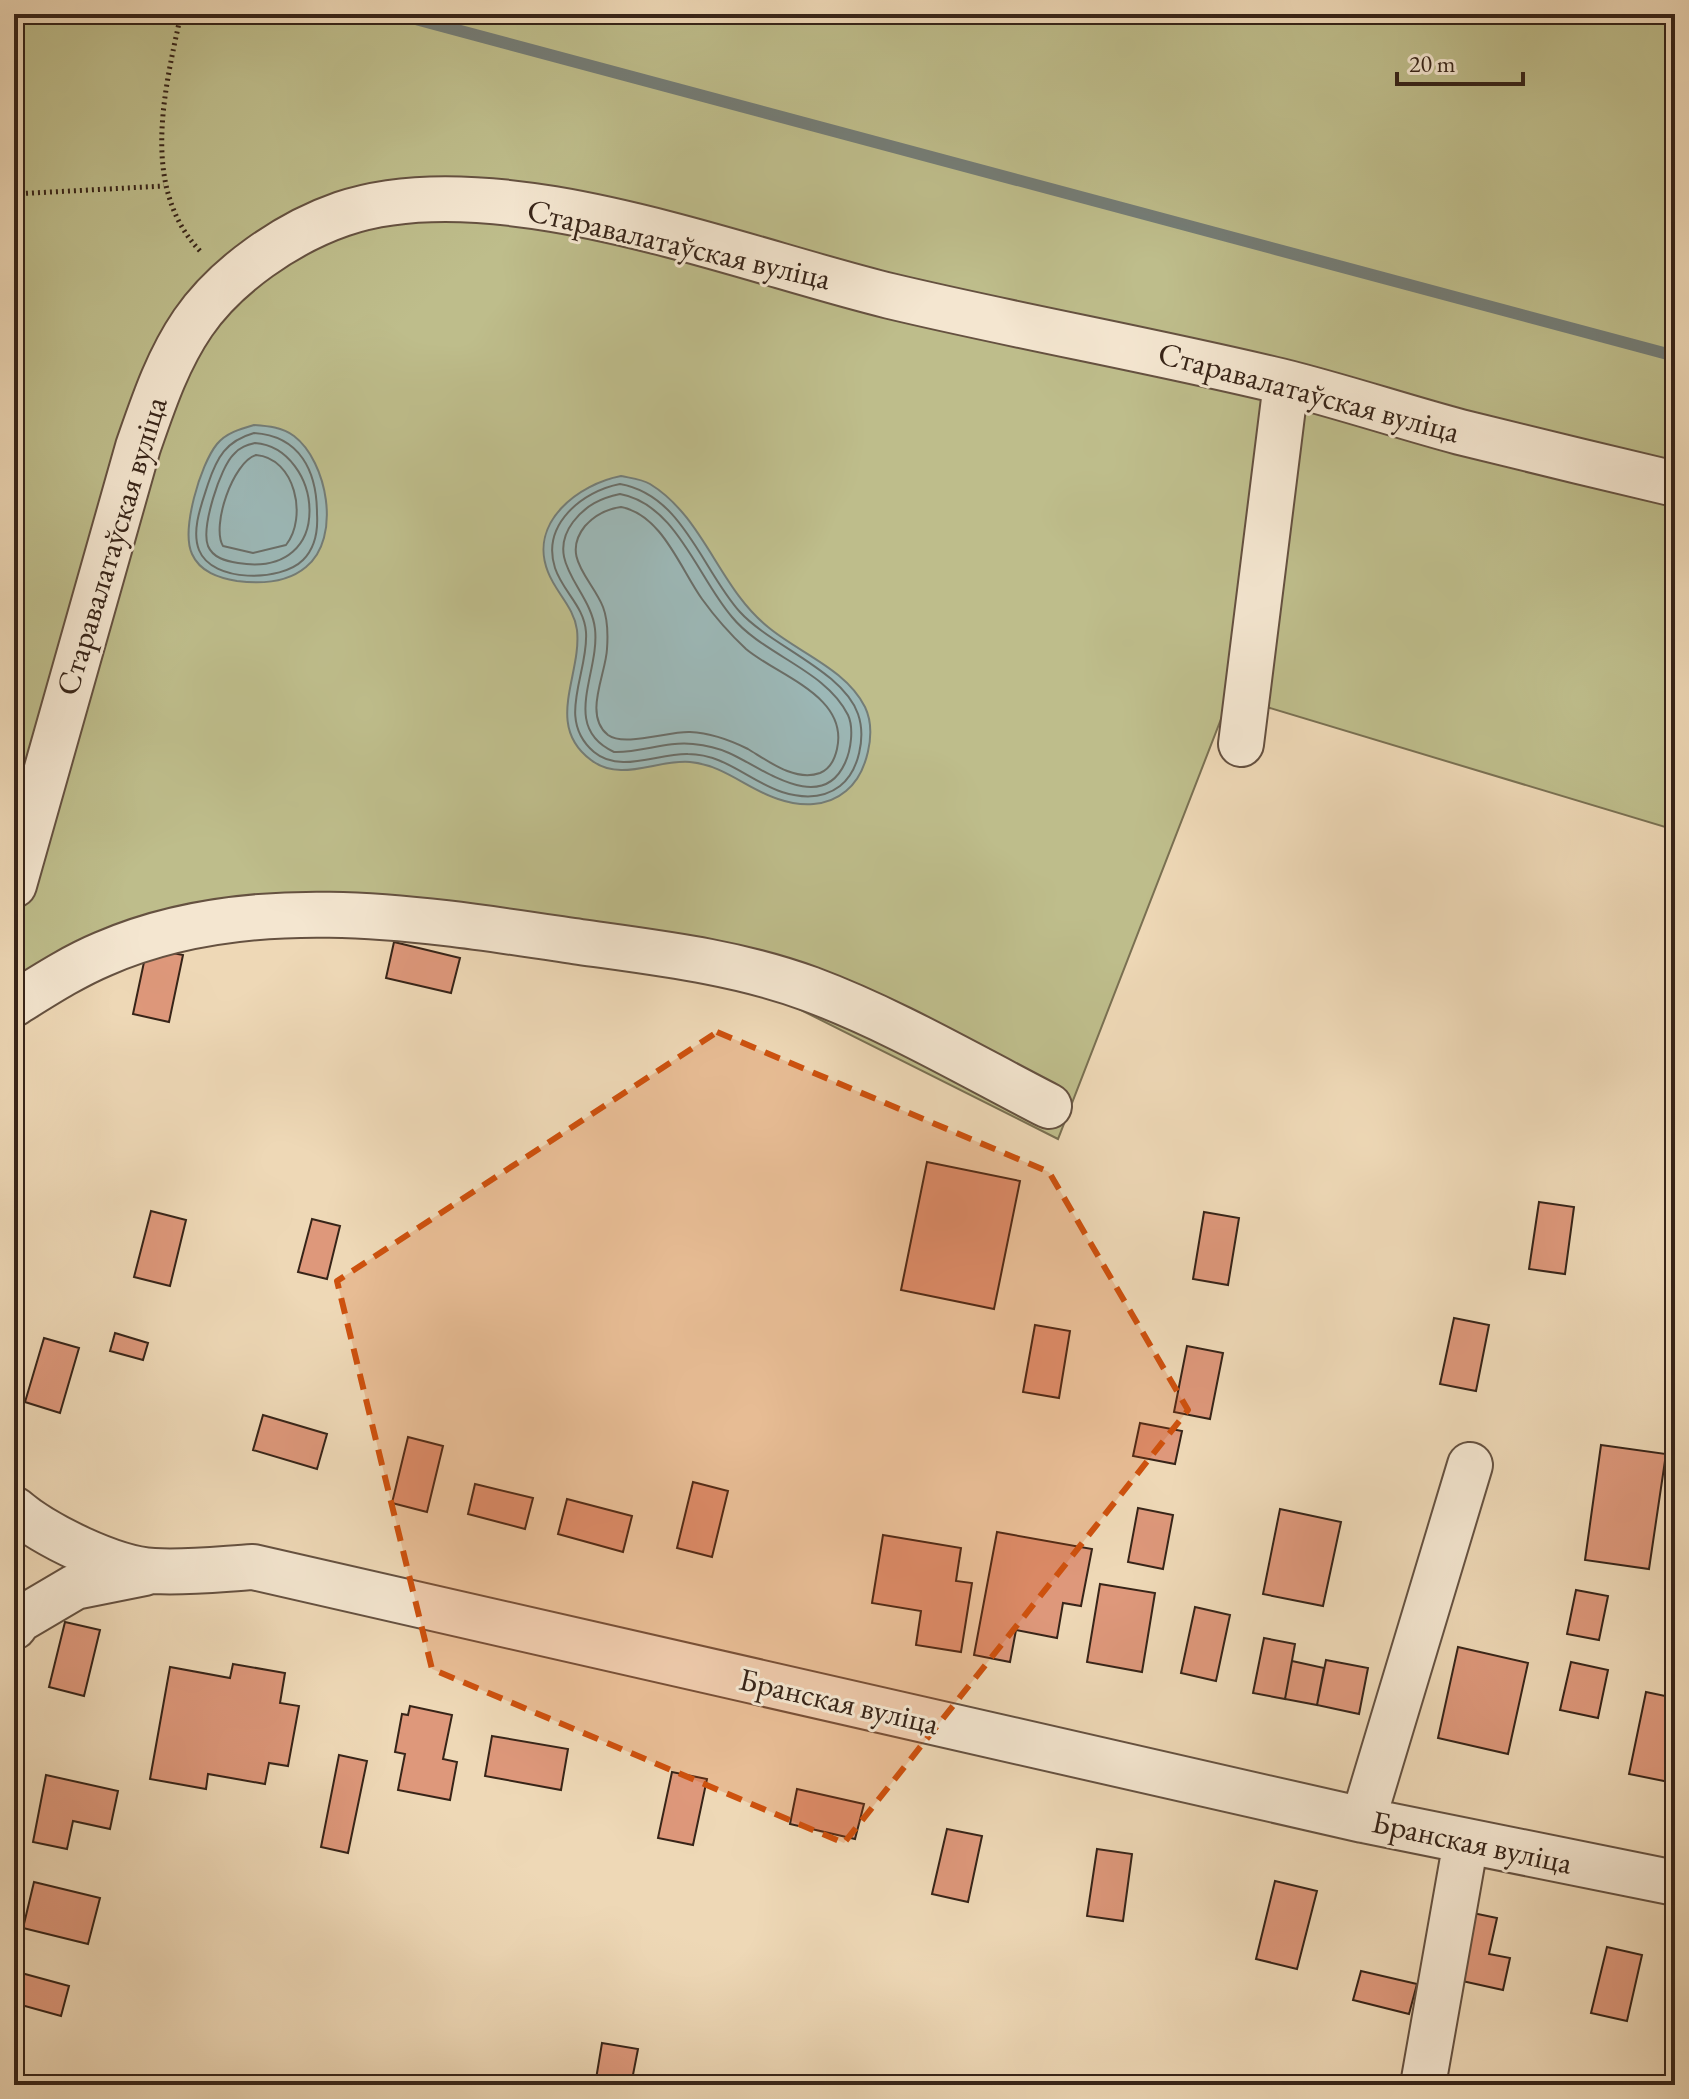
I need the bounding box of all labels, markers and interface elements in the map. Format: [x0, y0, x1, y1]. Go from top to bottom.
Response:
scale bar [1397, 36, 1523, 86]
text: 20 m [1409, 48, 1456, 79]
street label: Старавалатаўская вуліца [523, 189, 835, 299]
street label: Старавалатаўская вуліца [1154, 332, 1464, 452]
street label: Старавалатаўская вуліца [46, 391, 176, 700]
street label: Бранская вуліца [735, 1658, 943, 1744]
street label: Бранская вуліца [1368, 1800, 1576, 1884]

